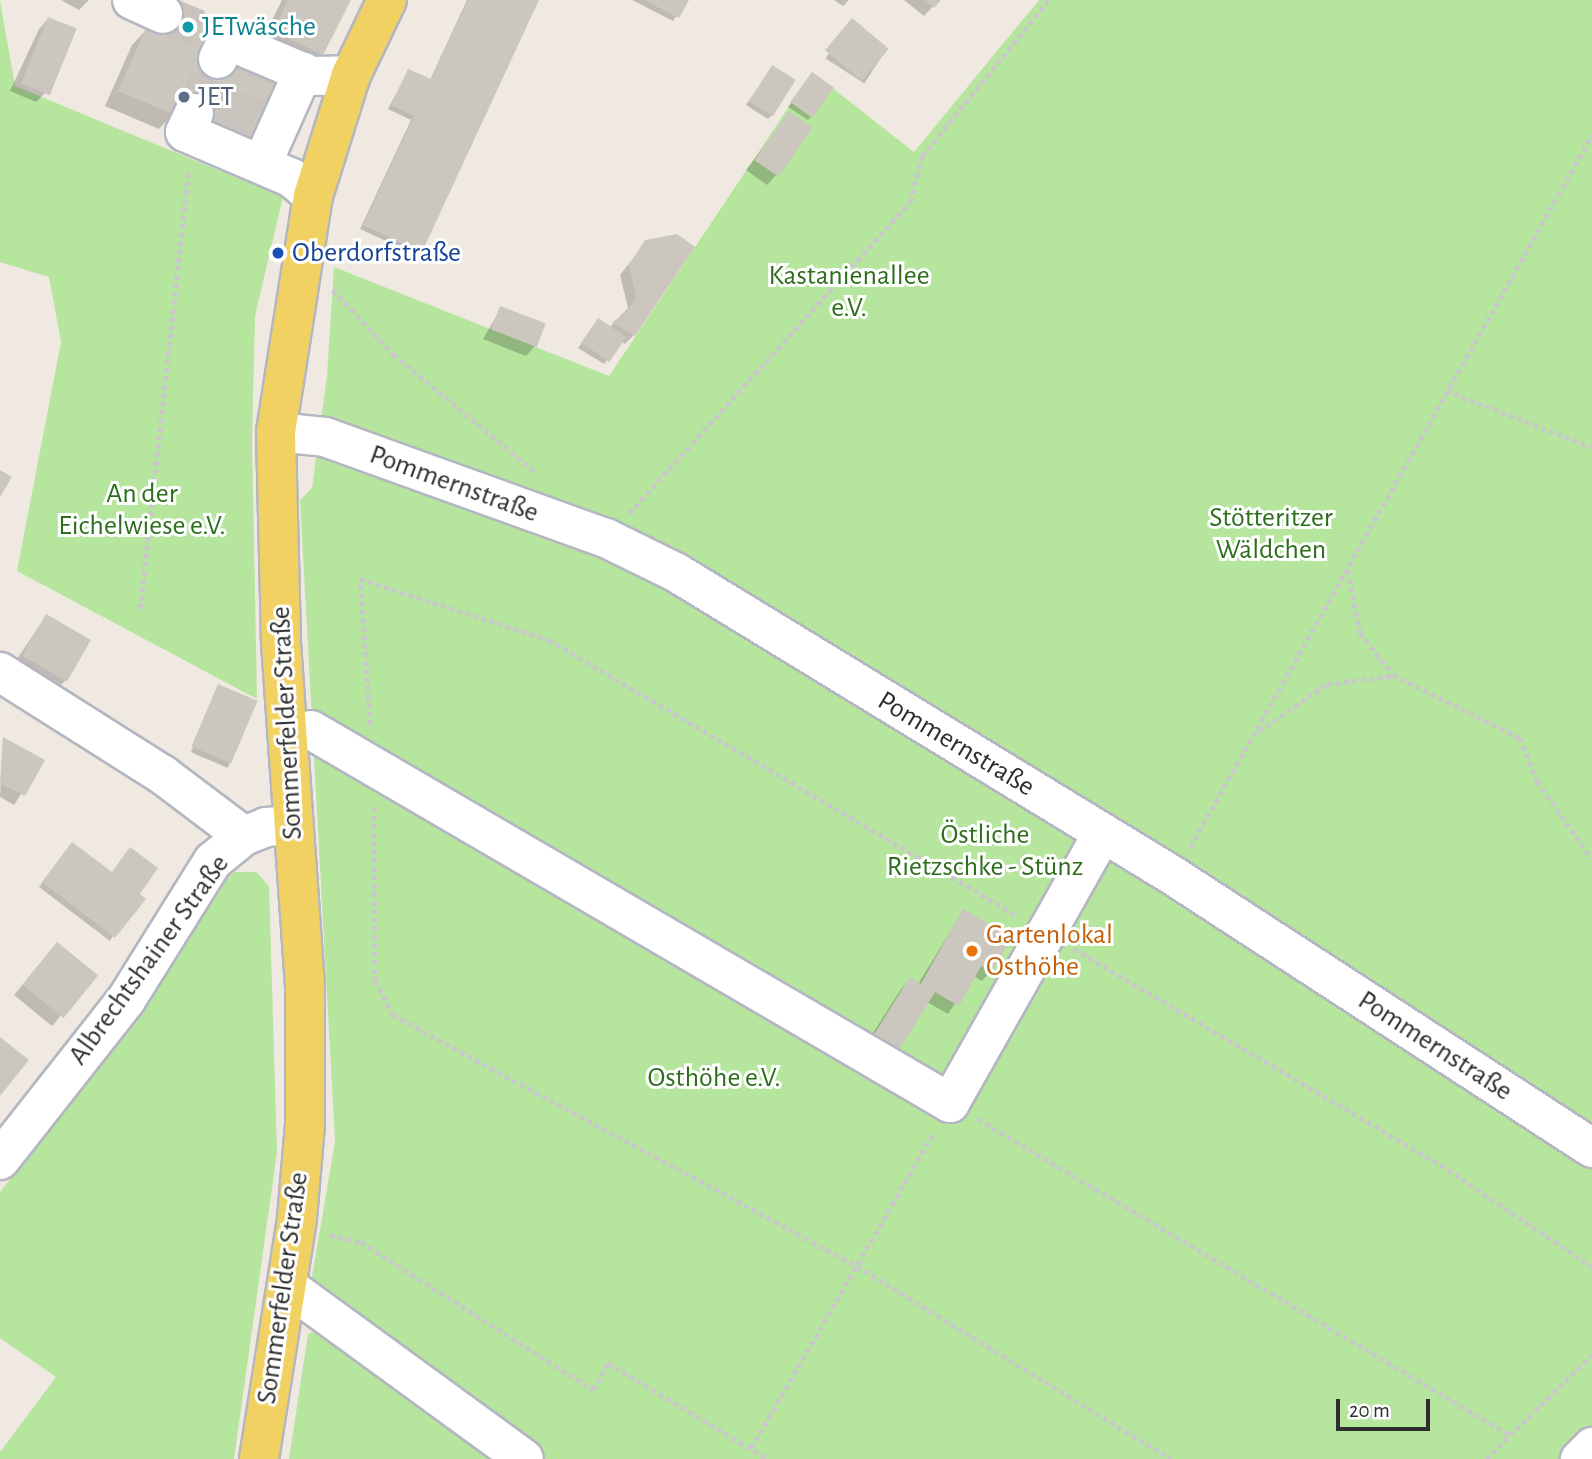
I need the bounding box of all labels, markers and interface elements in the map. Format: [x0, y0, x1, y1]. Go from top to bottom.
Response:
place label: JETwäsche [202, 10, 316, 44]
marker: JETwäsche [180, 19, 196, 35]
place label: JET [198, 80, 234, 114]
marker: JET [176, 89, 192, 105]
place label: Oberdorfstraße [292, 236, 461, 270]
marker: Oberdorfstraße [270, 245, 286, 261]
park label: Kastanienallee e.V. [768, 259, 930, 325]
street label: Pommernstraße [365, 438, 543, 530]
park label: An der Eichelwiese e.V. [58, 477, 226, 543]
park label: Stötteritzer Wäldchen [1209, 501, 1333, 567]
street label: Sommerfelder Straße [264, 605, 310, 841]
street label: Pommernstraße [871, 684, 1041, 804]
park label: Östliche Rietzschke - Stünz [887, 818, 1083, 884]
street label: Albrechtshainer Straße [62, 848, 236, 1072]
place label: Gartenlokal Osthöhe [986, 918, 1113, 984]
marker: Gartenlokal Osthöhe [964, 943, 980, 959]
street label: Pommernstraße [1352, 984, 1518, 1108]
park label: Osthöhe e.V. [647, 1061, 781, 1095]
street label: Sommerfelder Straße [250, 1170, 316, 1406]
scale bar [1340, 1386, 1434, 1430]
text: 20 m [1349, 1400, 1390, 1421]

